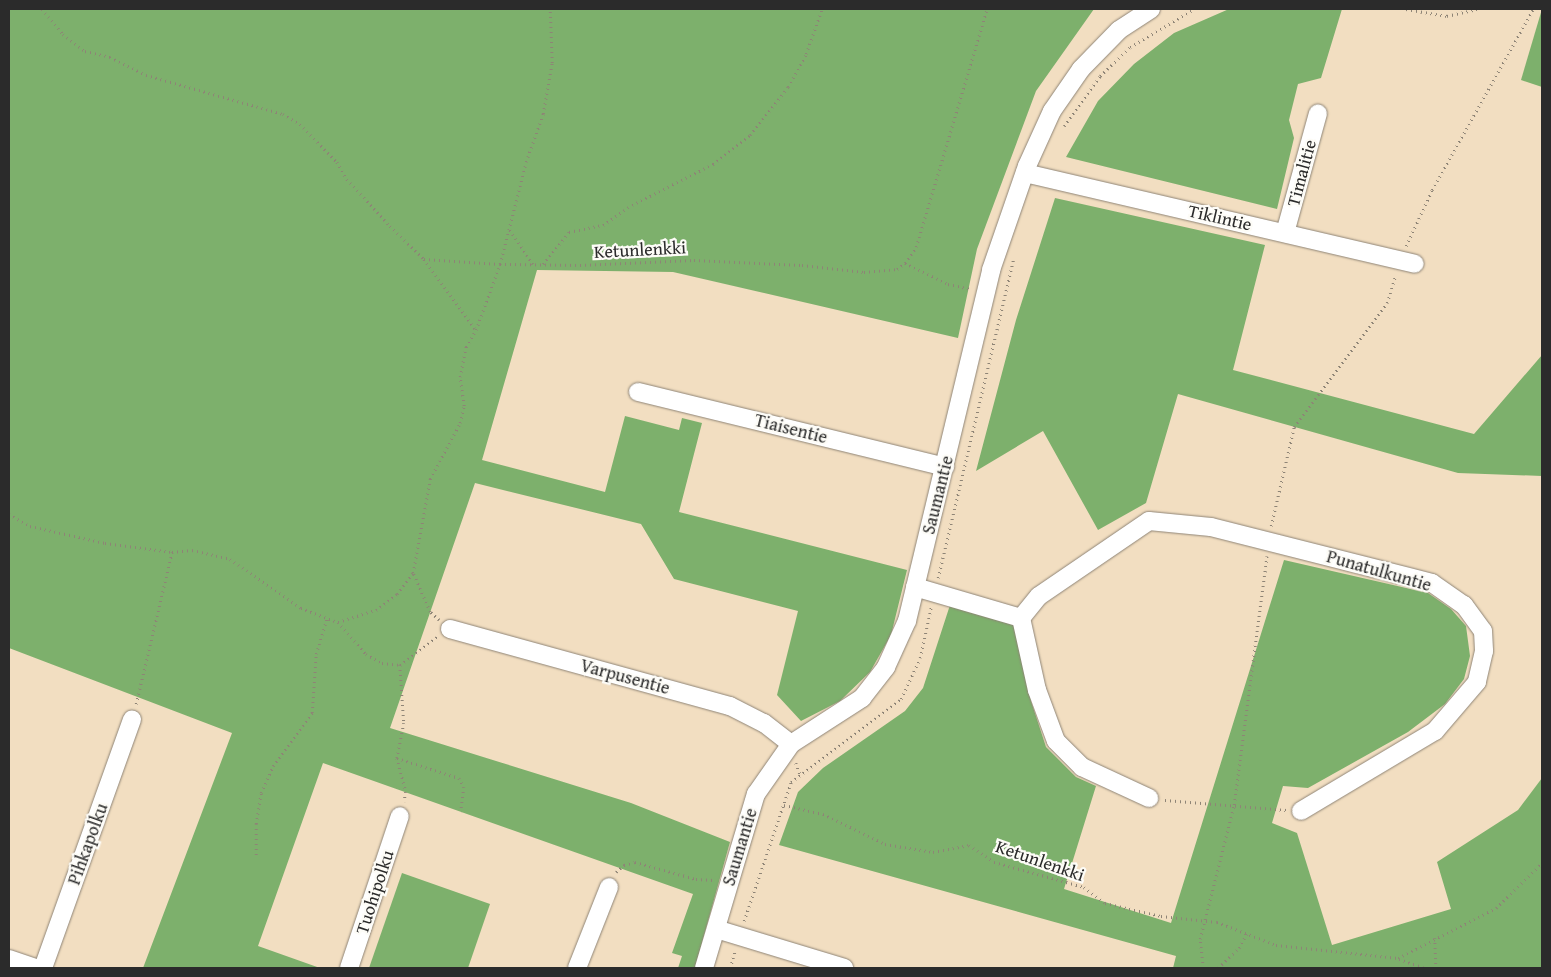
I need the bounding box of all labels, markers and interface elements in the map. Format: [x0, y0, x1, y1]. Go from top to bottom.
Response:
street label: Timalitie [1283, 137, 1321, 209]
street label: Tiklintie [1186, 200, 1254, 236]
street label: Ketunlenkki [593, 237, 687, 263]
street label: Tiaisentie [752, 410, 830, 448]
street label: Saumantie [918, 453, 958, 537]
street label: Punatulkuntie [1324, 546, 1434, 596]
street label: Varpusentie [578, 655, 672, 699]
street label: Pihkapolku [63, 800, 113, 888]
street label: Saumantie [718, 805, 762, 889]
street label: Ketunlenkki [993, 836, 1087, 886]
street label: Tuohipolku [351, 847, 399, 937]

